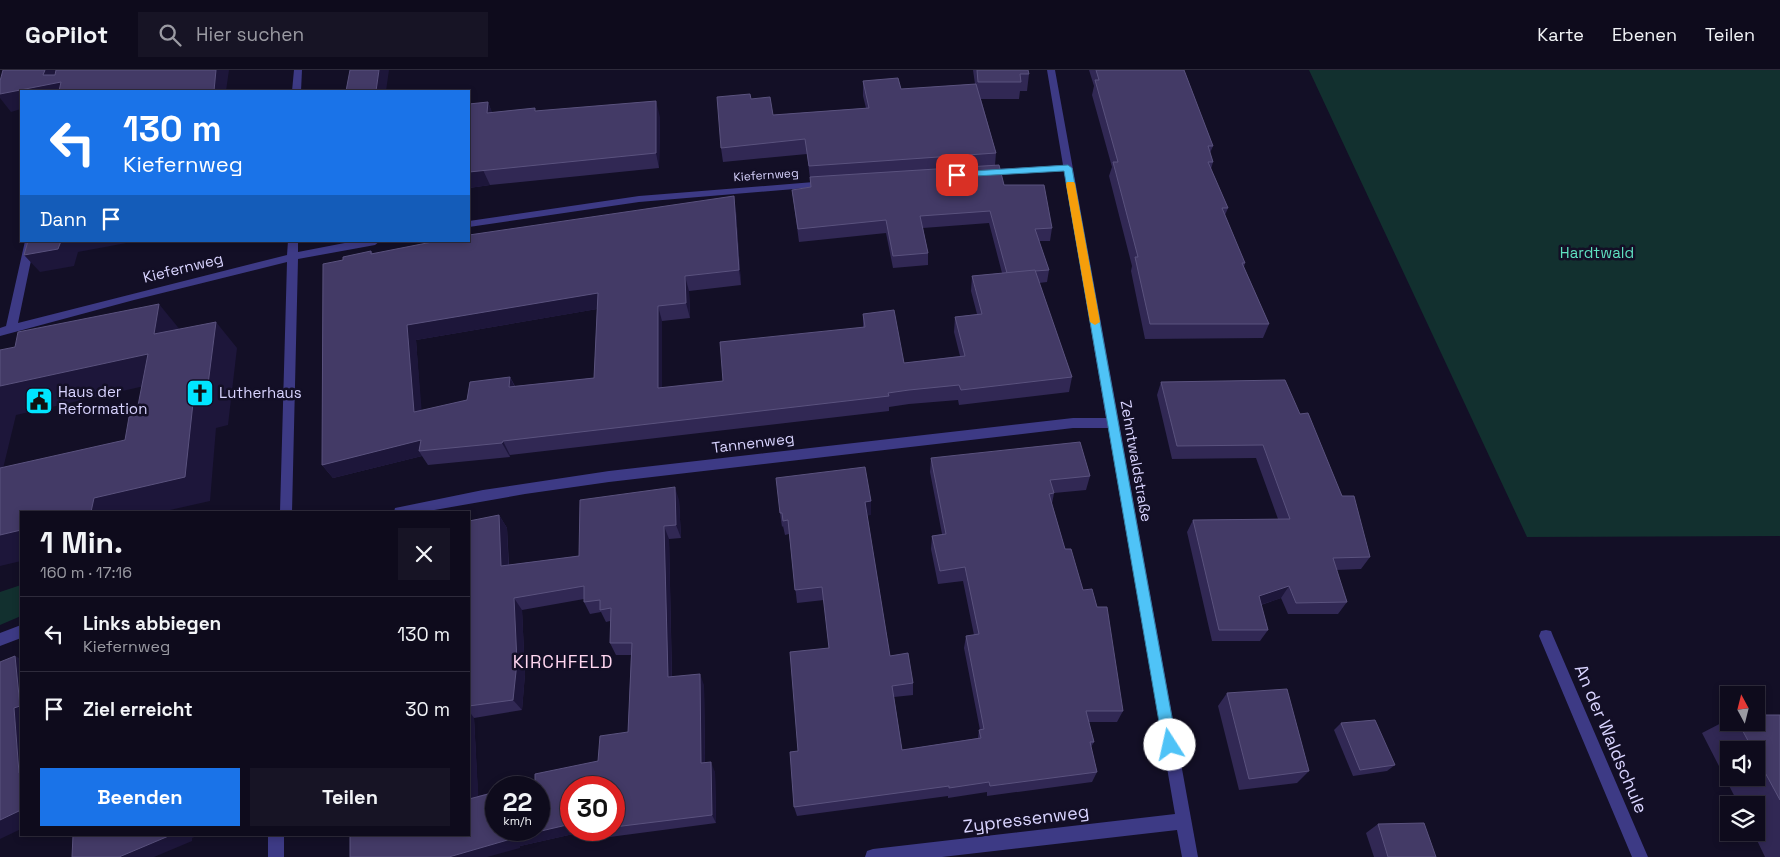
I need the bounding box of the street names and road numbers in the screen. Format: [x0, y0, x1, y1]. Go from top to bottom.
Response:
street label: Kiefernweg [733, 165, 799, 185]
street label: Kiefernweg [141, 248, 225, 287]
street label: Zehntwaldstraße [1116, 399, 1157, 523]
street label: Tannenweg [711, 428, 795, 457]
street label: An der Waldschule [1570, 661, 1653, 817]
street label: Zypressenweg [961, 799, 1090, 838]

